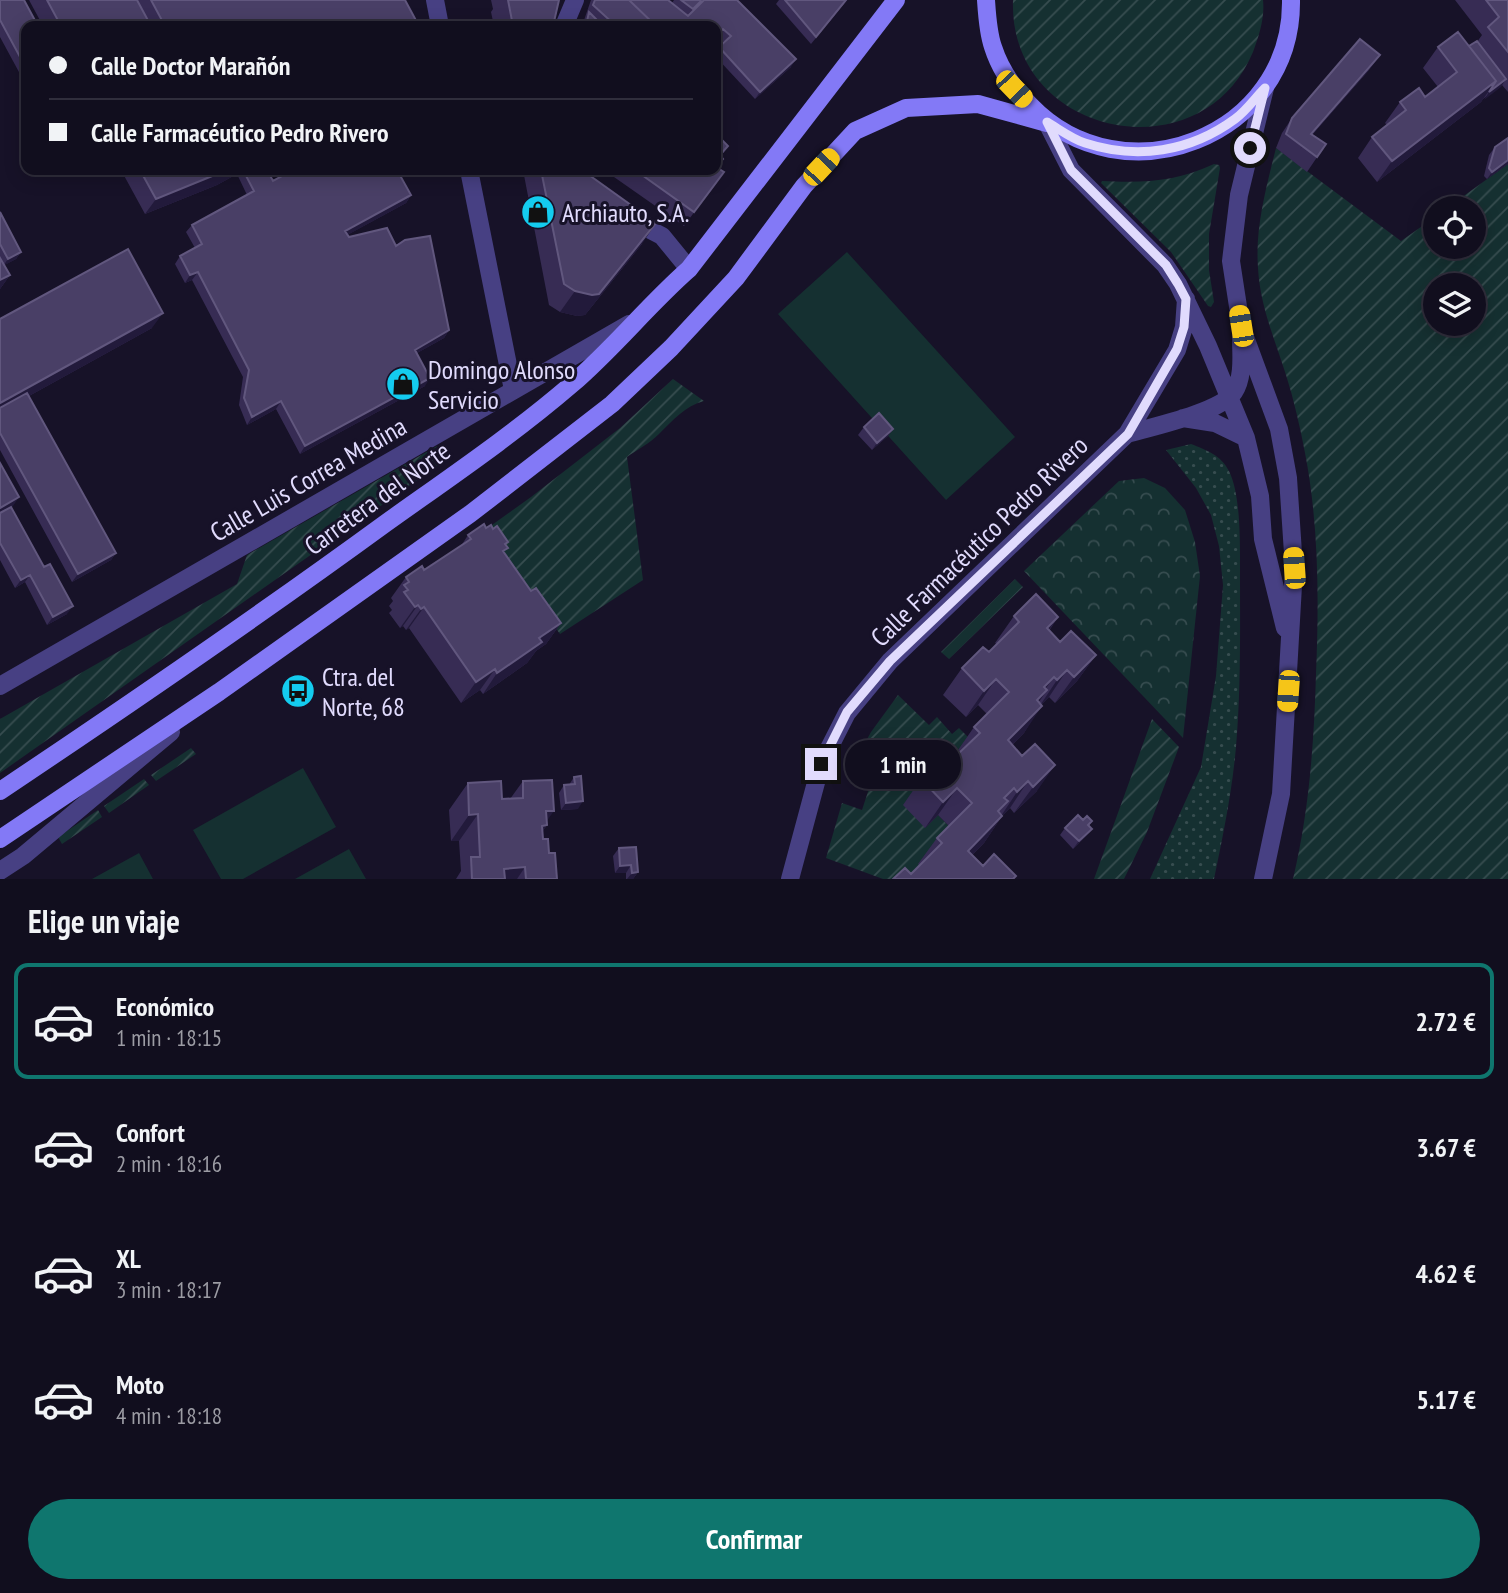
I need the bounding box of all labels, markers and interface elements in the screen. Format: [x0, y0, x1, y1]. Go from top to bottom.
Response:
text: Calle Doctor Marañón [91, 49, 290, 82]
car [992, 67, 1037, 111]
text: Calle Farmacéutico Pedro Rivero [91, 116, 389, 149]
route start [1234, 132, 1266, 164]
car [799, 144, 844, 190]
shop icon: Archiauto, S.A. [519, 193, 557, 231]
place label: Archiauto, S.A. [562, 196, 689, 229]
map controls [1423, 196, 1486, 336]
button: locate [1423, 196, 1486, 259]
button: layers [1423, 273, 1486, 336]
car [1228, 304, 1255, 348]
place label: Domingo Alonso Servicio [428, 353, 575, 416]
shop icon: Domingo Alonso Servicio [384, 365, 422, 403]
street label: Calle Luis Correa Medina [204, 409, 412, 549]
street label: Calle Farmacéutico Pedro Rivero [863, 429, 1095, 653]
street label: Carretera del Norte [298, 434, 456, 562]
car [1283, 546, 1306, 590]
place label: Ctra. del Norte, 68 [322, 660, 405, 723]
car [1277, 669, 1300, 713]
bus stop icon: Ctra. del Norte, 68 [279, 672, 317, 710]
callout: 1 min [846, 740, 961, 788]
route end [805, 748, 837, 780]
text: 1 min [880, 750, 926, 779]
text: Elige un viaje [28, 900, 180, 942]
icon: car [32, 990, 95, 1053]
text: Económico [116, 990, 214, 1023]
text: 2.72 € [1415, 1005, 1476, 1038]
text: 1 min · 18:15 [116, 1023, 222, 1052]
icon: car [32, 1116, 95, 1179]
text: Confort [116, 1116, 185, 1149]
text: 3.67 € [1417, 1131, 1476, 1164]
text: 2 min · 18:16 [116, 1149, 222, 1178]
icon: car [32, 1242, 95, 1305]
text: XL [116, 1242, 141, 1275]
text: 4.62 € [1415, 1257, 1476, 1290]
text: 3 min · 18:17 [116, 1275, 222, 1304]
icon: car [32, 1368, 95, 1431]
text: Moto [116, 1368, 164, 1401]
text: 5.17 € [1417, 1383, 1476, 1416]
text: 4 min · 18:18 [116, 1401, 222, 1430]
button: Confirmar [28, 1499, 1480, 1579]

